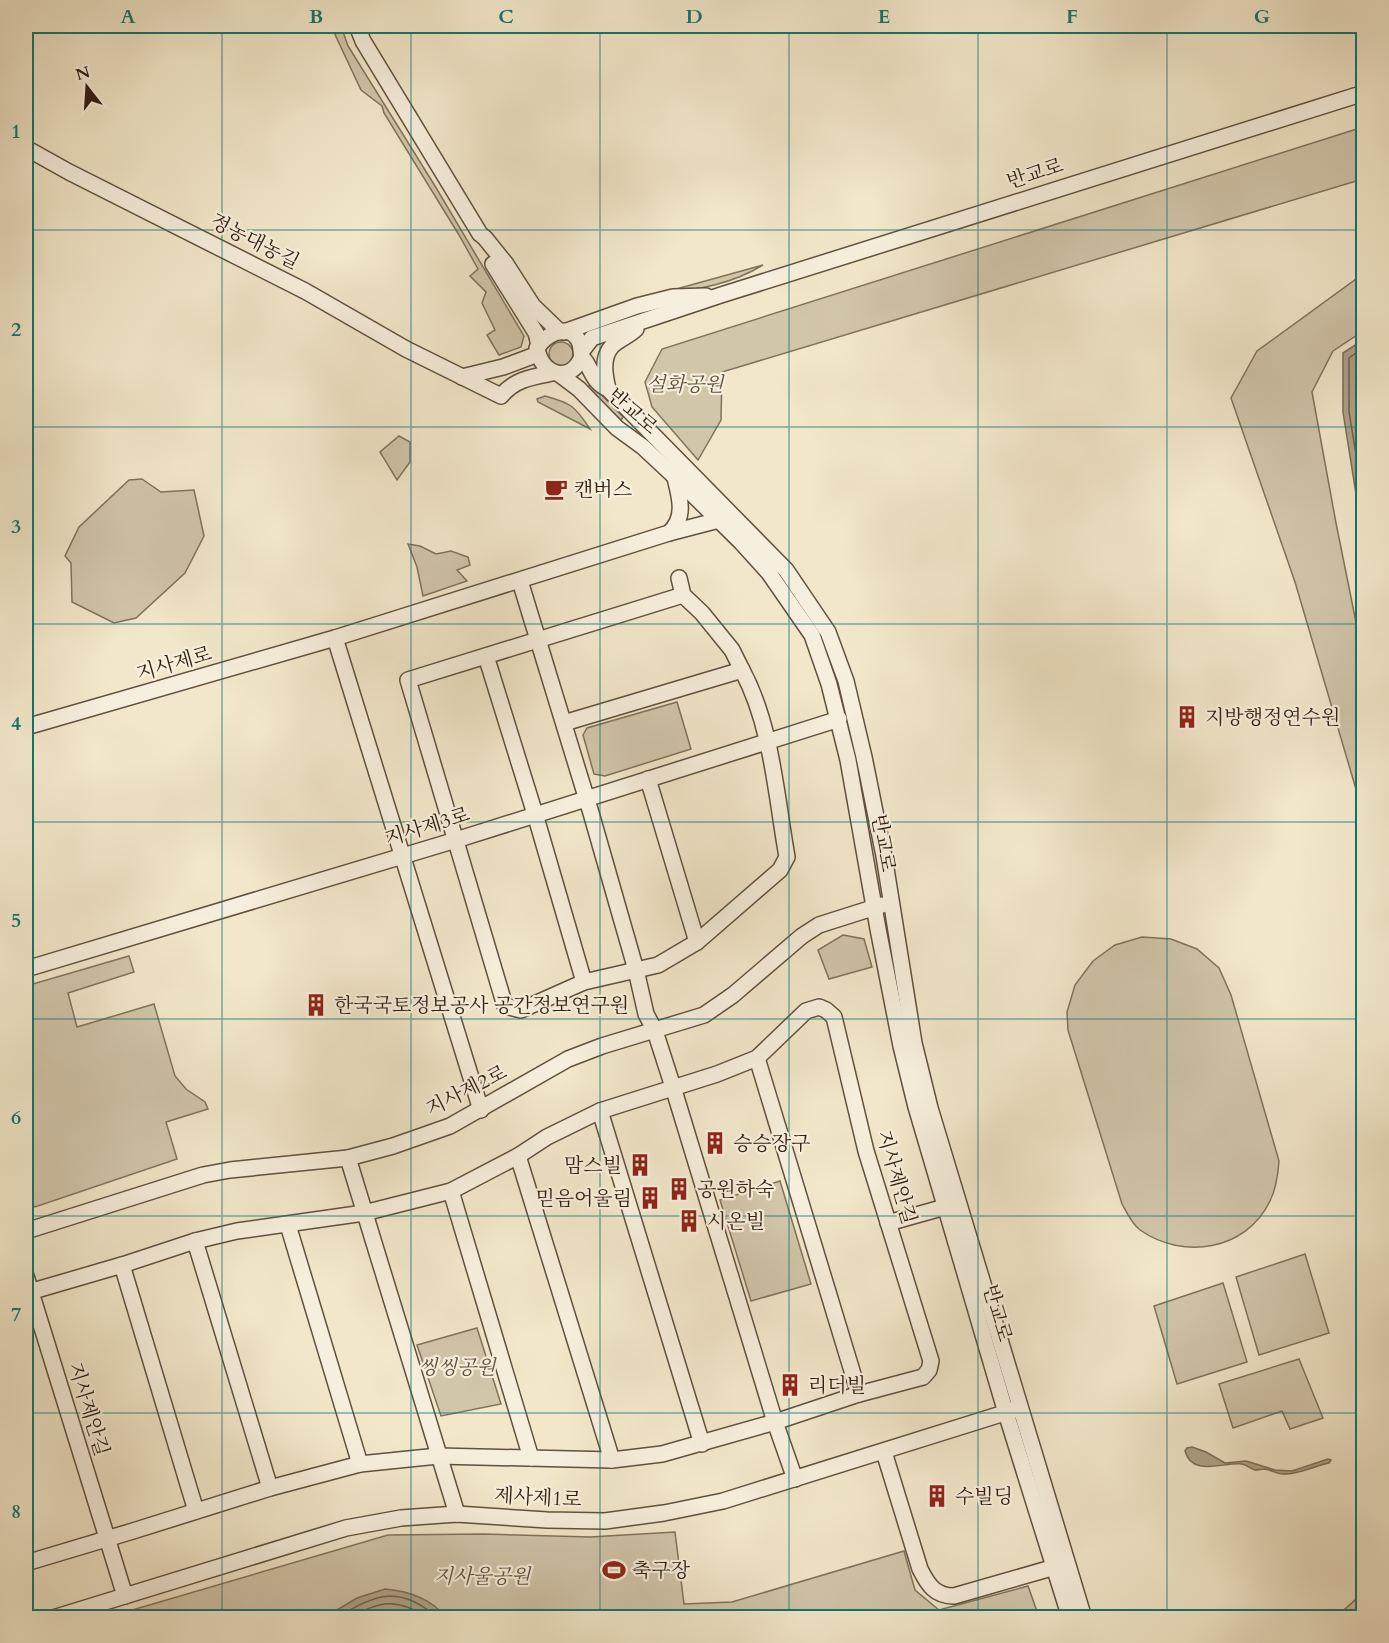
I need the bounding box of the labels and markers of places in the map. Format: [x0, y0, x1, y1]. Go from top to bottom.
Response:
cafe icon: 캔버스 [543, 476, 569, 502]
place label: 캔버스 [574, 476, 632, 503]
building icon: 지방행정연수원 [1174, 704, 1200, 730]
place label: 지방행정연수원 [1205, 704, 1340, 731]
building icon: 한국국토정보공사 공간정보연구원 [303, 992, 329, 1018]
place label: 한국국토정보공사 공간정보연구원 [334, 992, 629, 1019]
building icon: 승승장구 [702, 1130, 728, 1156]
place label: 승승장구 [733, 1130, 810, 1157]
place label: 맘스빌 [564, 1152, 622, 1179]
building icon: 맘스빌 [627, 1152, 653, 1178]
building icon: 공원하숙 [666, 1176, 692, 1202]
place label: 공원하숙 [697, 1176, 774, 1203]
place label: 믿음어울림 [535, 1185, 632, 1212]
building icon: 믿음어울림 [637, 1185, 663, 1211]
building icon: 시온빌 [676, 1208, 702, 1234]
place label: 시온빌 [707, 1208, 765, 1235]
building icon: 리더빌 [777, 1372, 803, 1398]
place label: 리더빌 [808, 1372, 866, 1399]
building icon: 수빌딩 [924, 1483, 950, 1509]
place label: 수빌딩 [955, 1483, 1013, 1510]
sports icon: 축구장 [601, 1557, 627, 1583]
place label: 축구장 [632, 1557, 691, 1584]

